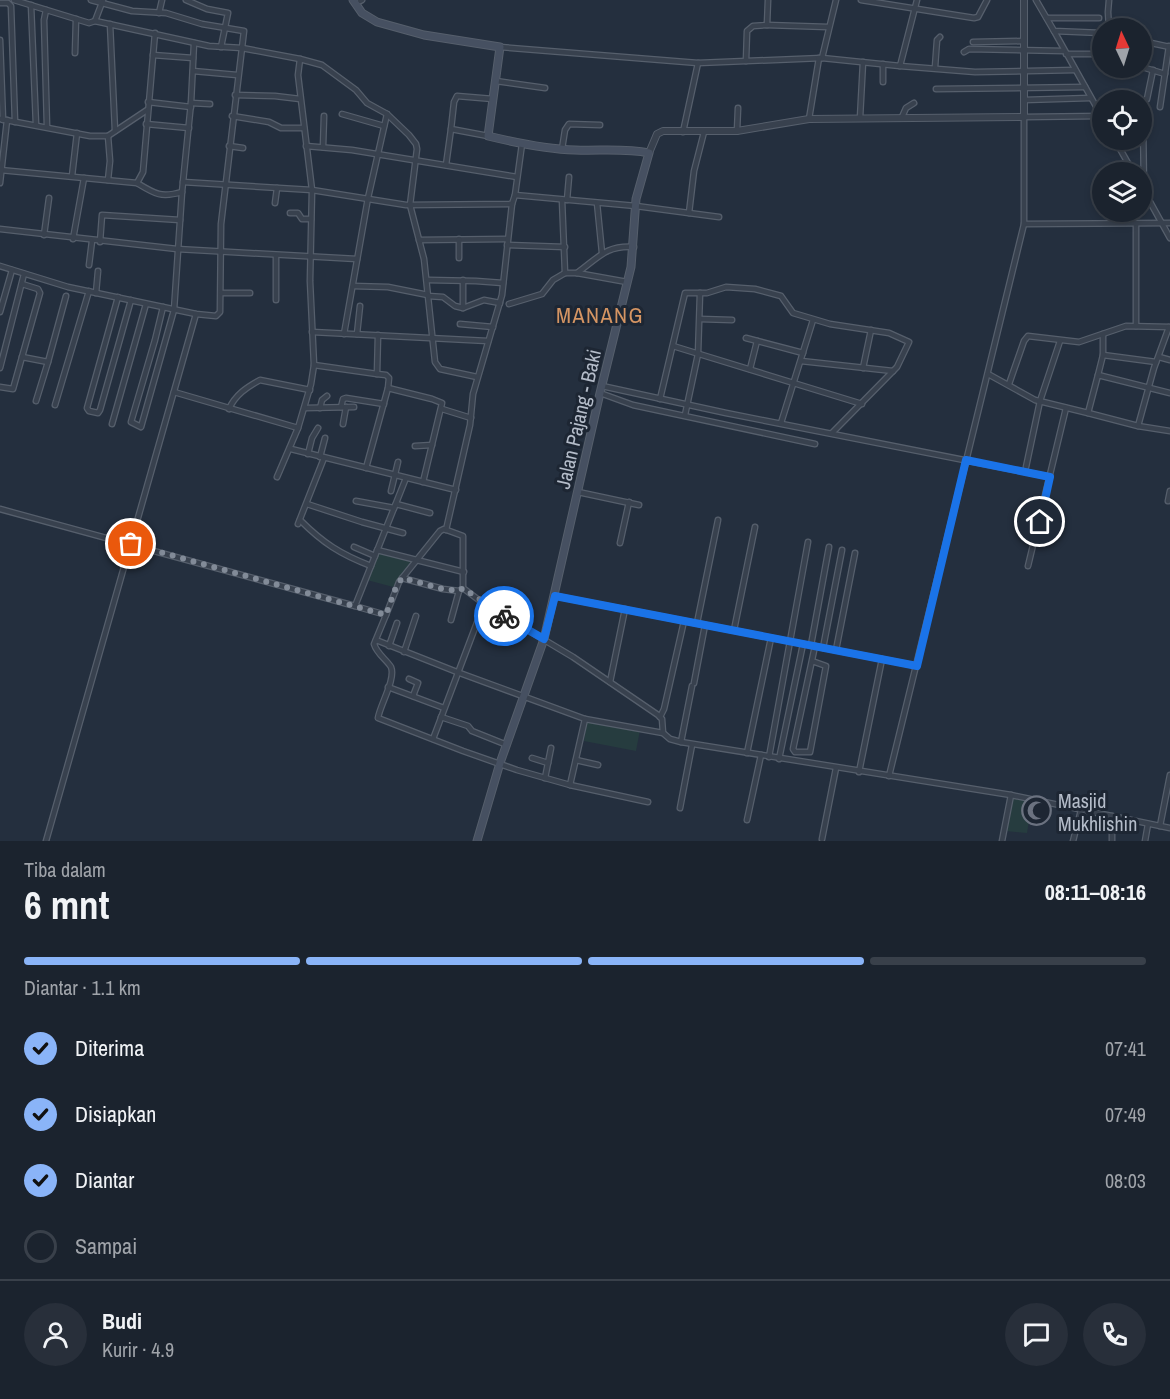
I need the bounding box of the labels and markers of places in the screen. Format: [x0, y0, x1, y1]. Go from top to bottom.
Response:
pin [1014, 496, 1065, 547]
pin [105, 518, 156, 569]
place label: Masjid Mukhlishin [1058, 787, 1137, 837]
mosque icon: Masjid Mukhlishin [1021, 795, 1053, 827]

